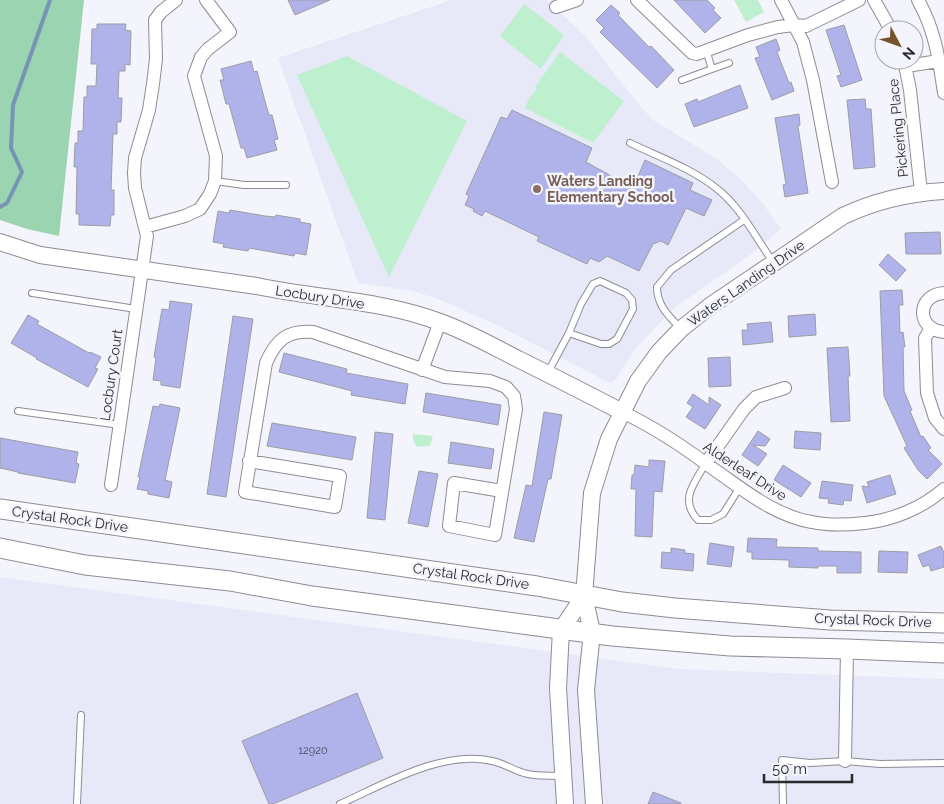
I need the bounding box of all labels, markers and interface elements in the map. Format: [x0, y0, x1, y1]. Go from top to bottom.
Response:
north arrow [874, 20, 924, 70]
text: N [899, 44, 918, 63]
street label: Pickering Place [885, 78, 911, 178]
place label: Waters Landing Elementary School [547, 173, 675, 205]
marker: Waters Landing Elementary School [531, 183, 543, 195]
street label: Waters Landing Drive [684, 237, 808, 329]
street label: Locbury Drive [274, 282, 366, 312]
street label: Locbury Court [97, 328, 125, 422]
street label: Alderleaf Drive [700, 438, 790, 504]
street label: Crystal Rock Drive [11, 503, 129, 535]
street label: Crystal Rock Drive [412, 560, 530, 592]
street label: Crystal Rock Drive [814, 610, 932, 630]
house number: 12920 [298, 744, 328, 757]
scale bar [764, 752, 852, 784]
text: 50 m [772, 760, 807, 778]

